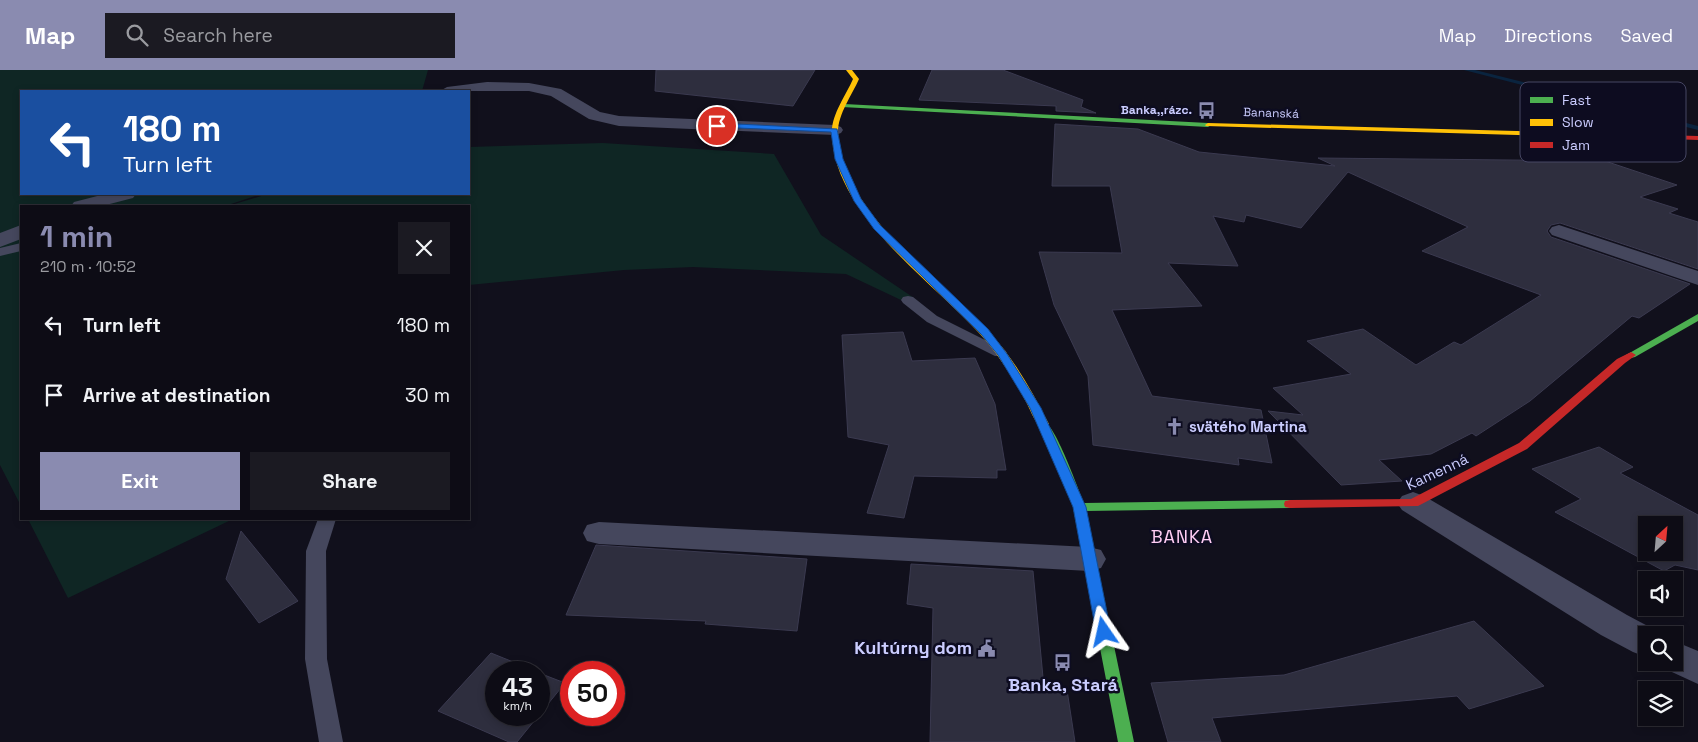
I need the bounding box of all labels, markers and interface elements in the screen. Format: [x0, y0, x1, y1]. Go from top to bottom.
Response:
search box [105, 13, 455, 58]
text: Map [25, 20, 75, 51]
icon: search [123, 21, 151, 49]
text: Search here [163, 23, 273, 48]
text: Map [1439, 24, 1476, 47]
text: Directions [1504, 24, 1593, 47]
text: Saved [1621, 24, 1673, 47]
legend [1520, 82, 1686, 162]
text: Fast [1562, 91, 1591, 109]
bus stop icon: Banka,,rázc. [1196, 100, 1216, 120]
place label: Banka,,rázc. [1121, 102, 1192, 118]
street label: Bananská [1243, 104, 1299, 122]
pin [696, 105, 738, 147]
text: 180 m [123, 107, 221, 151]
icon: left [40, 110, 105, 175]
icon: arrive [703, 112, 731, 140]
text: Slow [1562, 113, 1594, 131]
text: Jam [1562, 136, 1590, 154]
text: Turn left [123, 150, 213, 178]
text: 1 min [40, 217, 113, 256]
button: close [398, 222, 450, 274]
text: 210 m · 10:52 [40, 256, 136, 277]
icon: left [40, 311, 68, 339]
text: Turn left [83, 313, 161, 338]
text: 180 m [397, 313, 450, 338]
icon: arrive [40, 381, 68, 409]
text: Arrive at destination [83, 383, 271, 408]
text: 30 m [405, 383, 450, 408]
church icon: svätého Martina [1165, 417, 1185, 437]
place label: svätého Martina [1189, 417, 1307, 436]
street label: Kamenná [1403, 449, 1471, 494]
button: Exit [40, 452, 240, 510]
button: Share [250, 452, 450, 510]
north arrow [1638, 516, 1682, 561]
map controls [1638, 516, 1683, 726]
district label: BANKA [1151, 525, 1213, 548]
button: sound [1638, 571, 1683, 616]
position arrow [1077, 605, 1129, 657]
button: search [1638, 626, 1683, 671]
place label: Kultúrny dom [854, 636, 972, 659]
public building icon: Kultúrny dom [976, 638, 996, 658]
bus stop icon: Banka, Stará [1053, 652, 1073, 672]
speed limit sign: 50 [560, 661, 625, 726]
text: 43 [502, 671, 533, 703]
place label: Banka, Stará [1008, 673, 1119, 696]
button: layers [1638, 681, 1683, 726]
text: km/h [503, 698, 532, 714]

